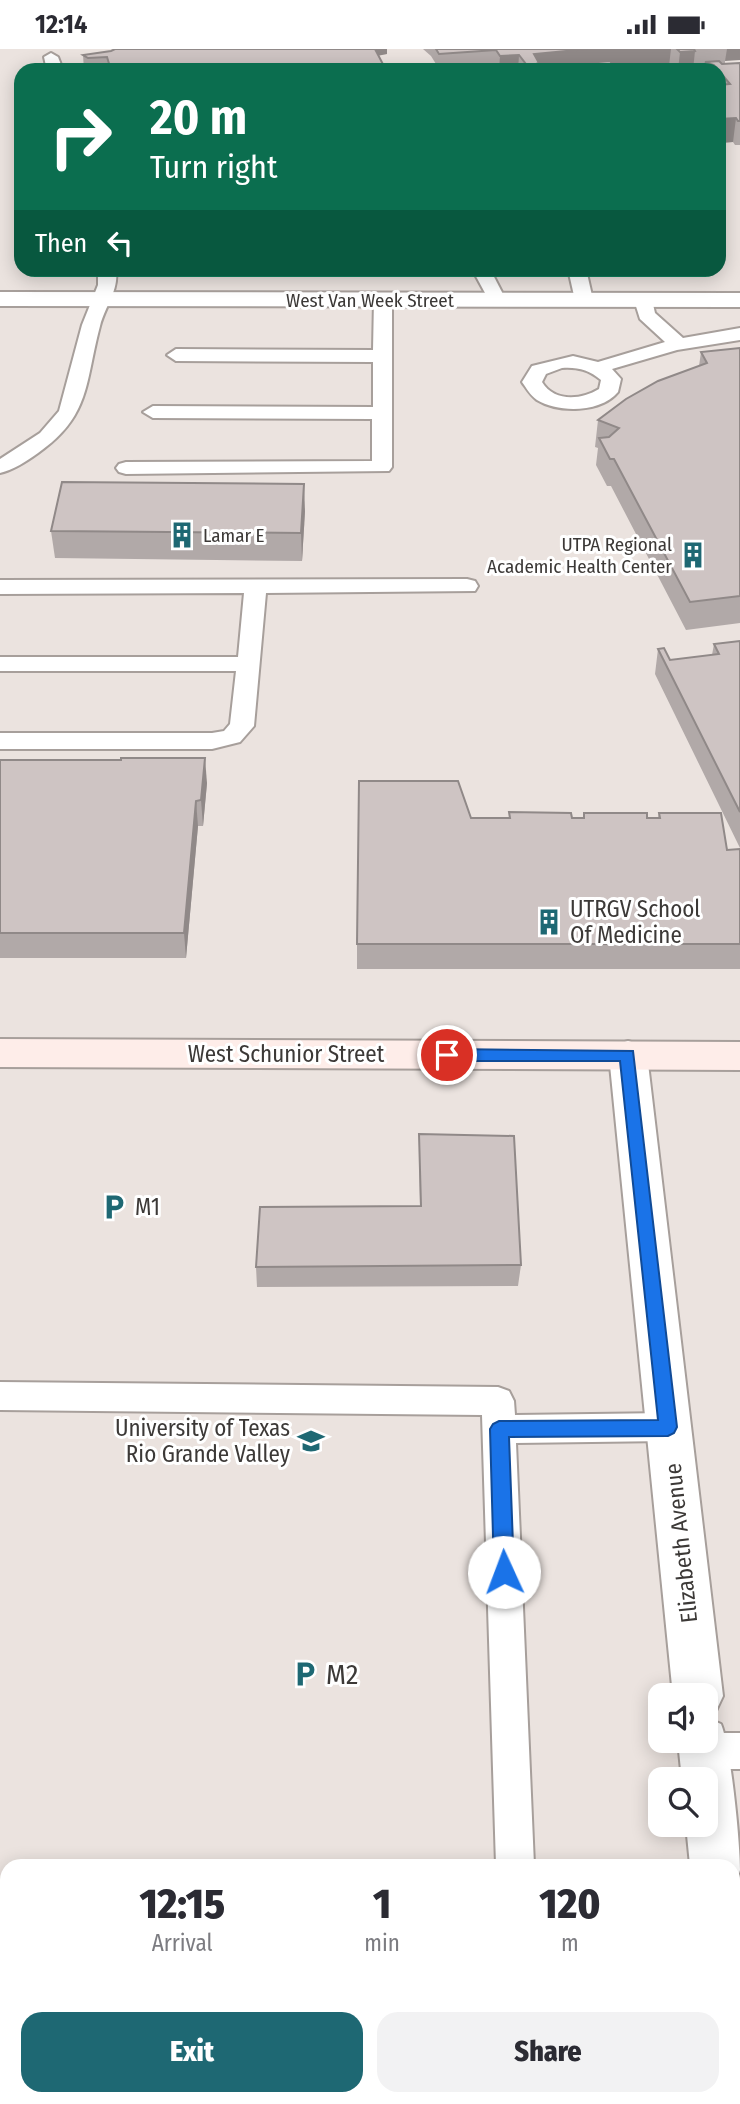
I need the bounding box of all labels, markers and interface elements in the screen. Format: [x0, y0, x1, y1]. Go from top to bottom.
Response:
text: 12:14 [35, 9, 87, 40]
text: 20 m [150, 88, 247, 147]
icon: right [35, 91, 126, 182]
text: Turn right [150, 148, 277, 186]
icon: left [101, 224, 139, 262]
text: Then [35, 228, 87, 259]
street label: West Van Week Street [286, 289, 455, 312]
building icon: Lamar E [167, 520, 197, 550]
place label: Lamar E [203, 524, 265, 547]
place label: UTPA Regional Academic Health Center [487, 533, 672, 578]
building icon: UTPA Regional Academic Health Center [678, 540, 708, 570]
place label: UTRGV School Of Medicine [570, 895, 700, 949]
building icon: UTRGV School Of Medicine [534, 907, 564, 937]
pin [417, 1025, 477, 1085]
icon: arrive [428, 1036, 466, 1074]
street label: West Schunior Street [188, 1040, 385, 1068]
parking icon: M1 [99, 1192, 129, 1222]
place label: M1 [135, 1193, 160, 1221]
place label: University of Texas Rio Grande Valley [115, 1414, 291, 1468]
school or university icon: University of Texas Rio Grande Valley [296, 1426, 326, 1456]
street label: Elizabeth Avenue [659, 1462, 703, 1624]
position arrow [467, 1535, 541, 1609]
place label: M2 [326, 1658, 358, 1691]
parking icon: M2 [290, 1659, 320, 1689]
map controls [648, 1683, 718, 1837]
button: sound [648, 1683, 718, 1753]
button: search [648, 1767, 718, 1837]
text: 12:15 [139, 1879, 225, 1929]
text: 1 [373, 1879, 391, 1929]
text: 120 [539, 1879, 601, 1929]
text: Arrival [152, 1929, 213, 1957]
text: min [364, 1929, 400, 1957]
text: m [561, 1929, 579, 1957]
button: Exit [21, 2012, 363, 2092]
button: Share [377, 2012, 719, 2092]

